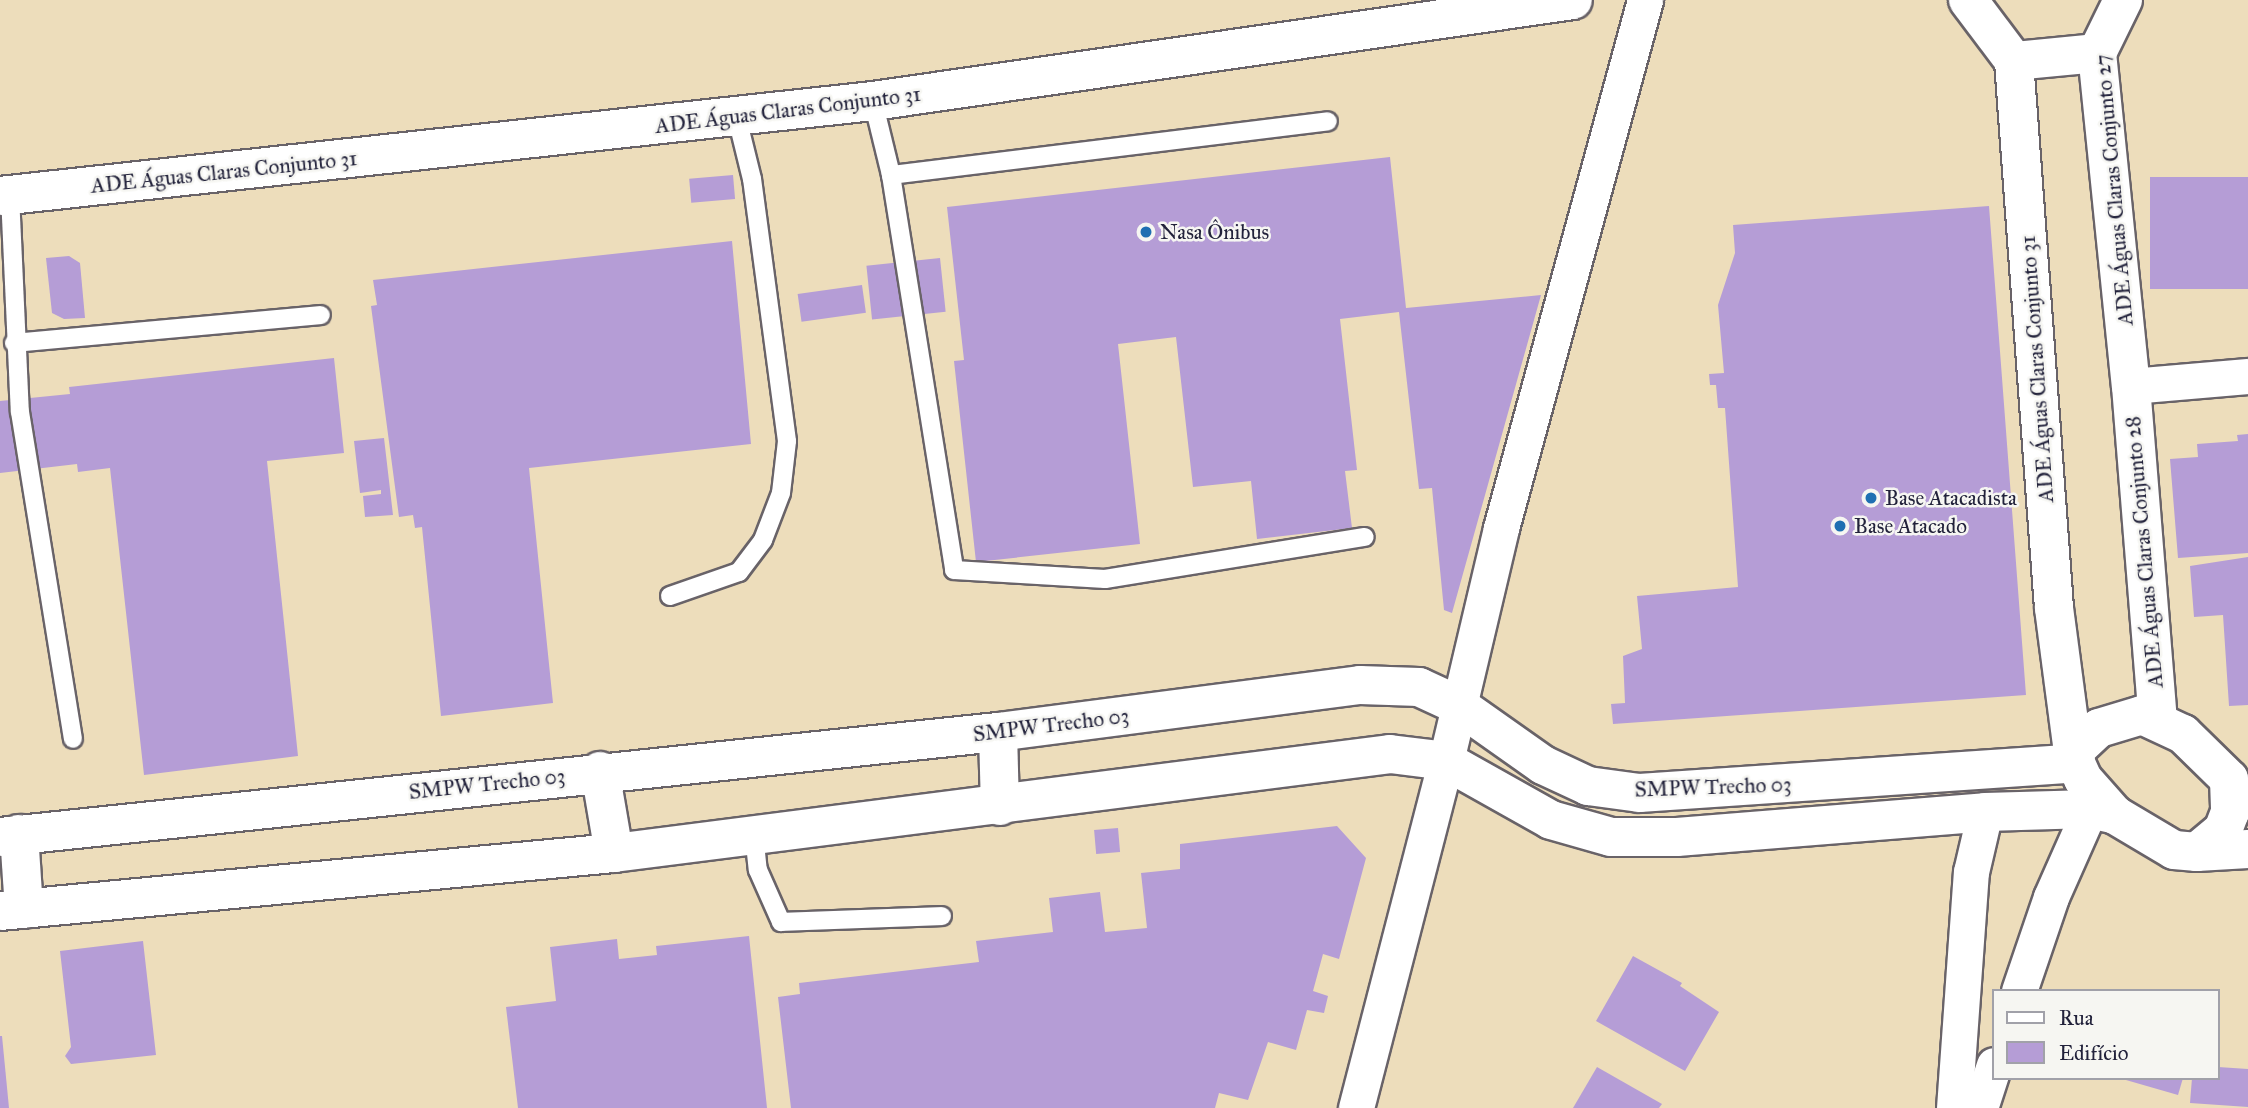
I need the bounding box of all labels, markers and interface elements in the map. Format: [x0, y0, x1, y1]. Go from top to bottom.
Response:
street label: ADE Águas Claras Conjunto 27 [2090, 53, 2138, 327]
street label: ADE Águas Claras Conjunto 31 [654, 81, 922, 139]
street label: ADE Águas Claras Conjunto 31 [90, 145, 358, 199]
place label: Nasa Ônibus [1160, 219, 1269, 245]
marker: Nasa Ônibus [1138, 224, 1154, 240]
street label: ADE Águas Claras Conjunto 31 [2015, 235, 2059, 503]
street label: ADE Águas Claras Conjunto 28 [2120, 415, 2168, 689]
place label: Base Atacadista [1885, 485, 2017, 511]
marker: Base Atacadista [1863, 490, 1879, 506]
place label: Base Atacado [1854, 513, 1967, 539]
marker: Base Atacado [1832, 518, 1848, 534]
street label: SMPW Trecho 03 [972, 703, 1130, 747]
street label: SMPW Trecho 03 [408, 763, 566, 805]
street label: SMPW Trecho 03 [1634, 772, 1792, 802]
legend [1993, 989, 2220, 1080]
text: Rua [2059, 1005, 2094, 1031]
text: Edifício [2059, 1040, 2128, 1066]

